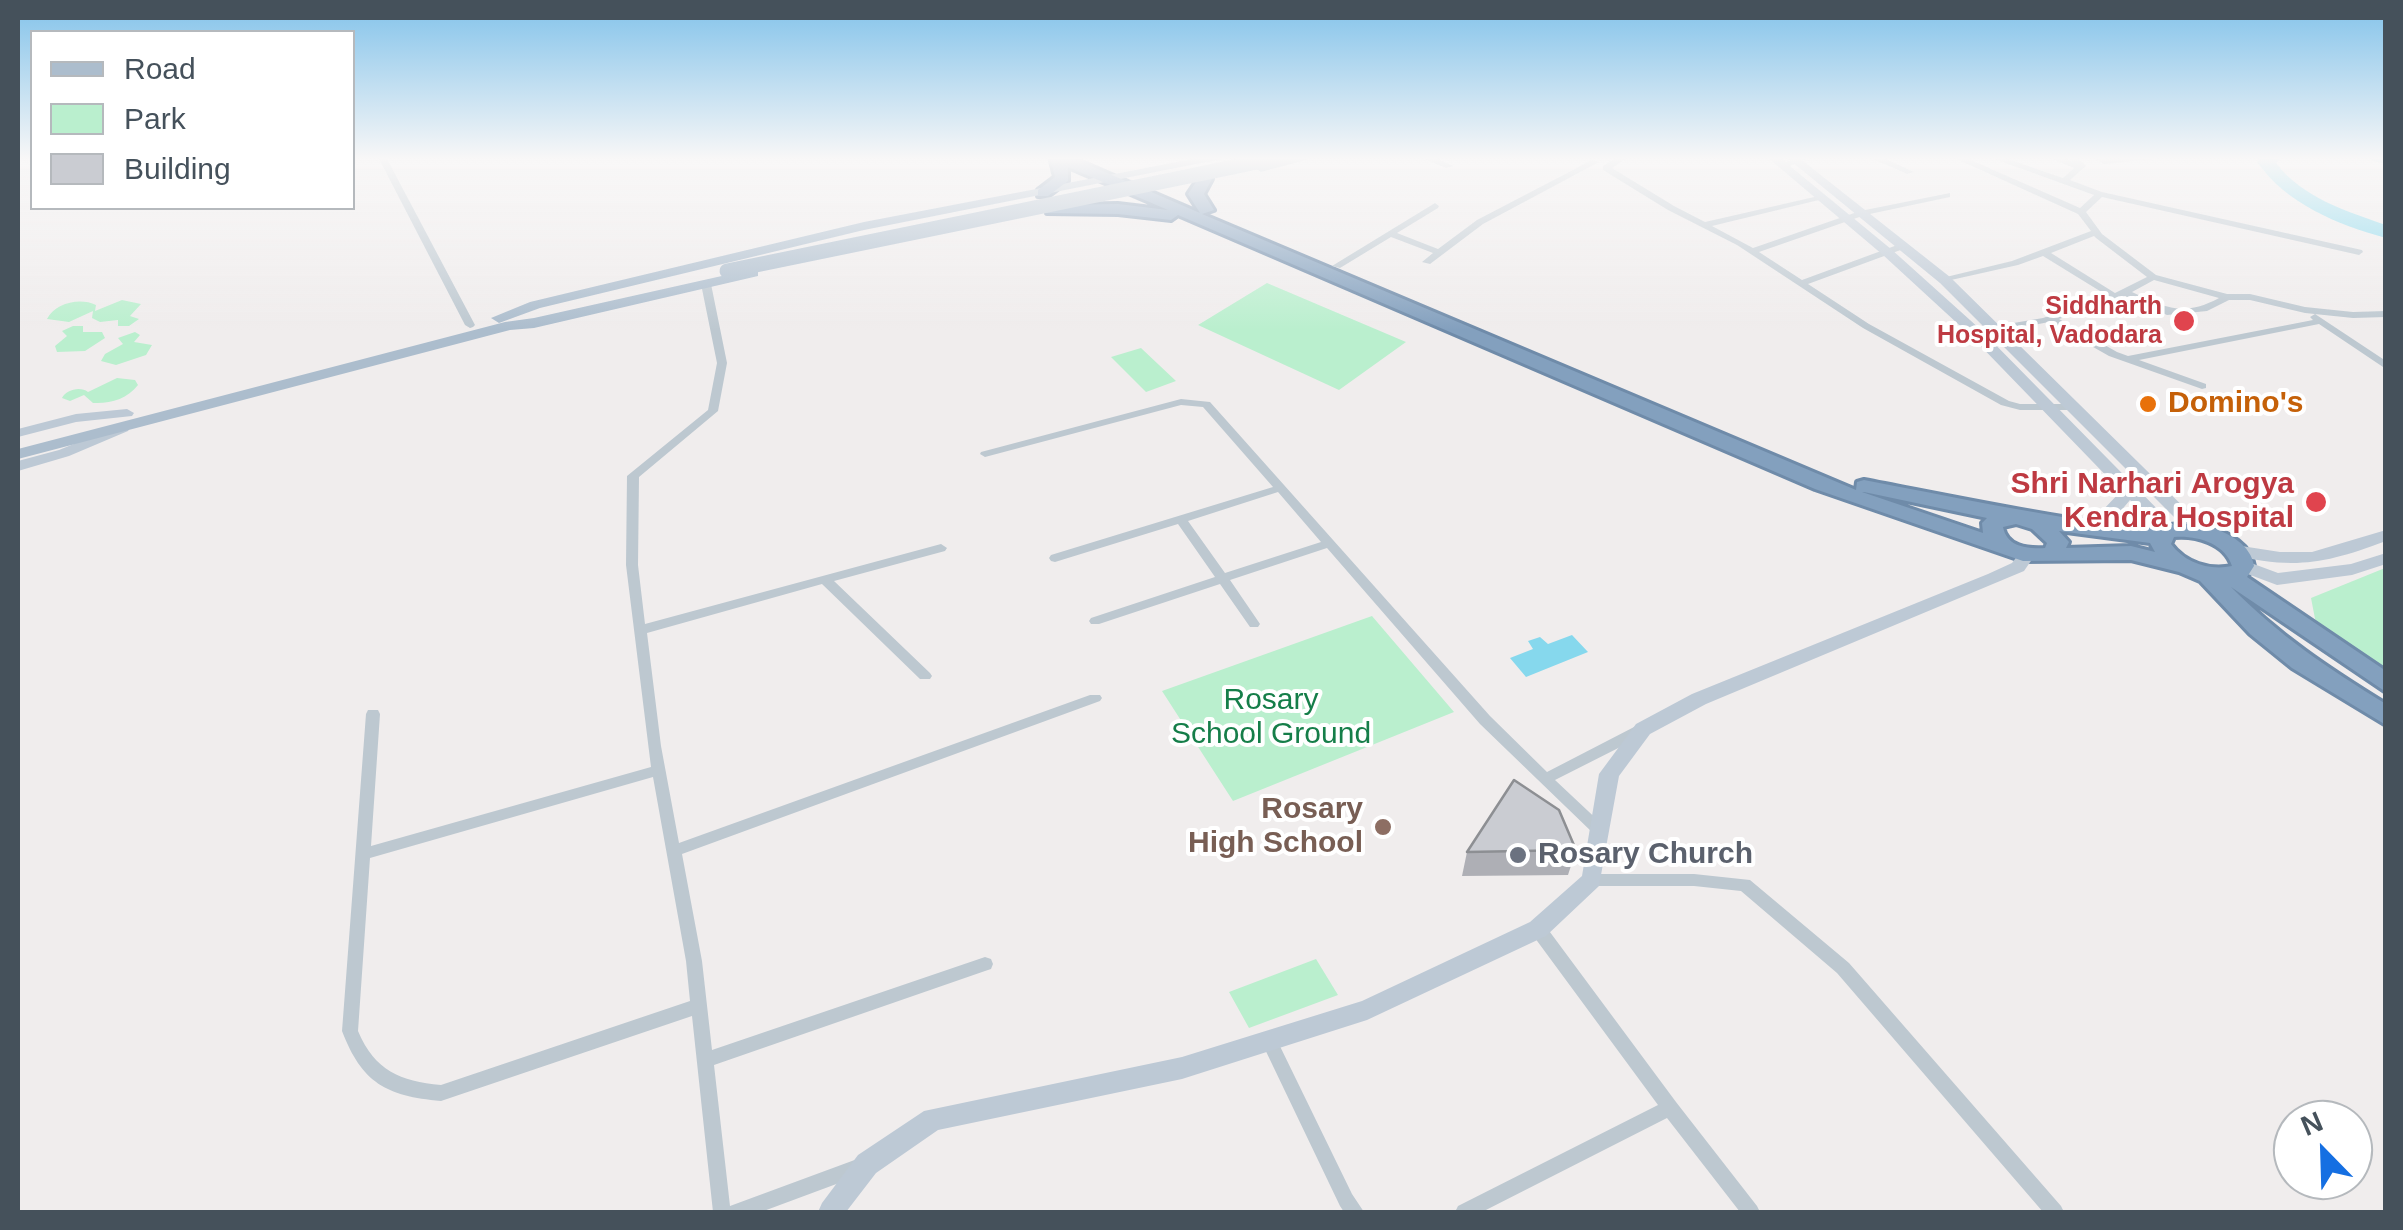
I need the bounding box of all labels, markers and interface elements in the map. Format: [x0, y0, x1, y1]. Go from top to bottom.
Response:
legend [30, 30, 355, 210]
text: Road [124, 52, 196, 85]
text: Park [124, 102, 186, 135]
text: Building [124, 152, 231, 185]
place label: Siddharth Hospital, Vadodara [1937, 292, 2162, 351]
marker: Siddharth Hospital, Vadodara [2171, 308, 2197, 334]
place label: Domino's [2168, 386, 2303, 422]
marker: Domino's [2137, 393, 2159, 415]
place label: Shri Narhari Arogya Kendra Hospital [2011, 467, 2294, 538]
marker: Shri Narhari Arogya Kendra Hospital [2303, 489, 2329, 515]
park label: Rosary School Ground [1171, 683, 1371, 754]
place label: Rosary High School [1188, 792, 1363, 862]
marker: Rosary High School [1372, 816, 1394, 838]
place label: Rosary Church [1538, 837, 1753, 873]
marker: Rosary Church [1507, 844, 1529, 866]
north arrow [2273, 1100, 2373, 1200]
text: N [2296, 1106, 2327, 1142]

